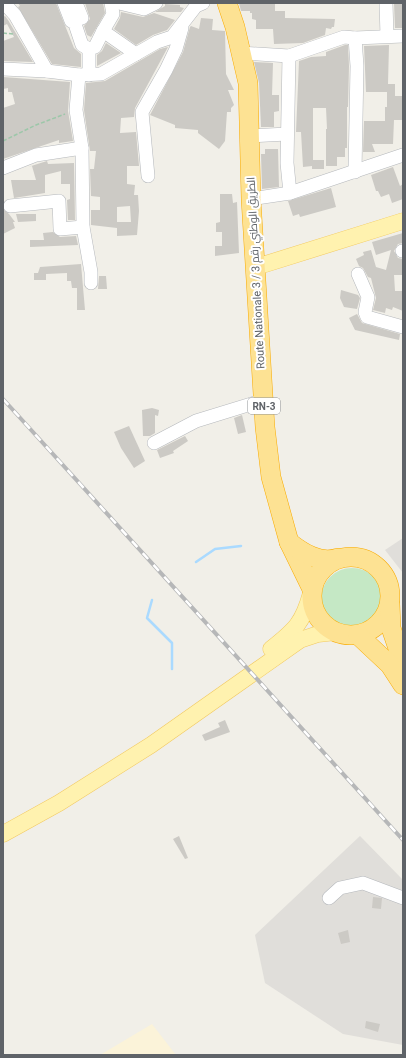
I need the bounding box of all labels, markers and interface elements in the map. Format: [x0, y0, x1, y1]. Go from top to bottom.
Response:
street label: Route Nationale 3 / الطريق الوطني رقم 3 [244, 177, 270, 369]
road number: RN-3 [248, 398, 280, 414]

